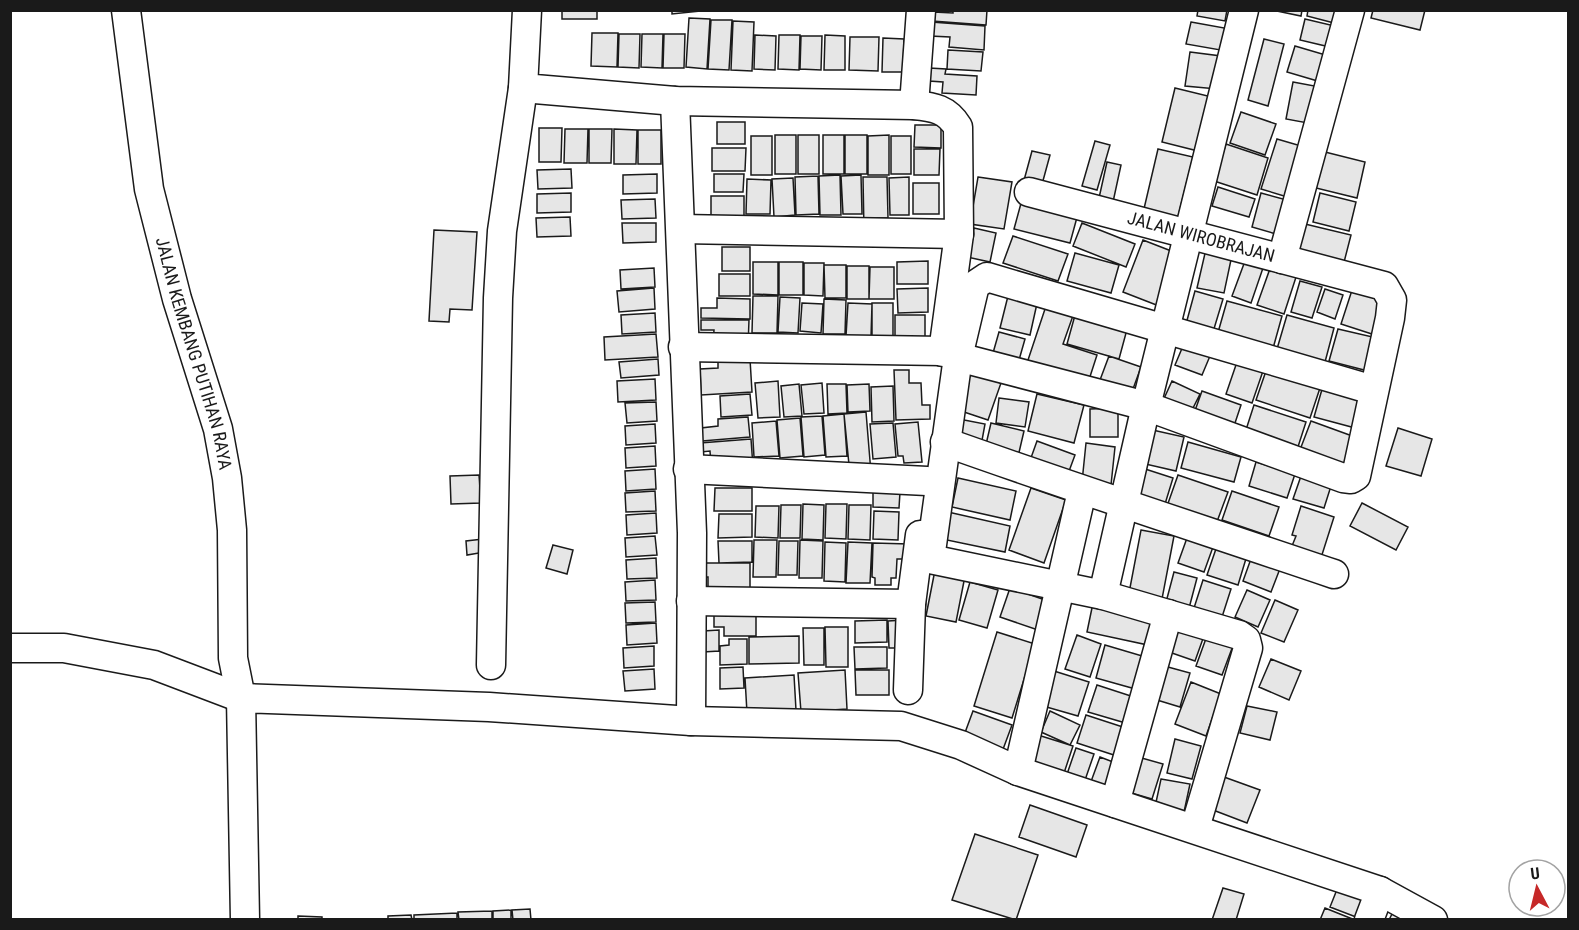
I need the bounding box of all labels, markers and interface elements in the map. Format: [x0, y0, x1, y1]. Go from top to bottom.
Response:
street label: JALAN WIROBRAJAN [1125, 207, 1277, 266]
street label: JALAN KEMBANG PUTIHAN RAYA [152, 235, 236, 472]
north arrow [1507, 858, 1567, 918]
text: U [1530, 864, 1541, 884]

